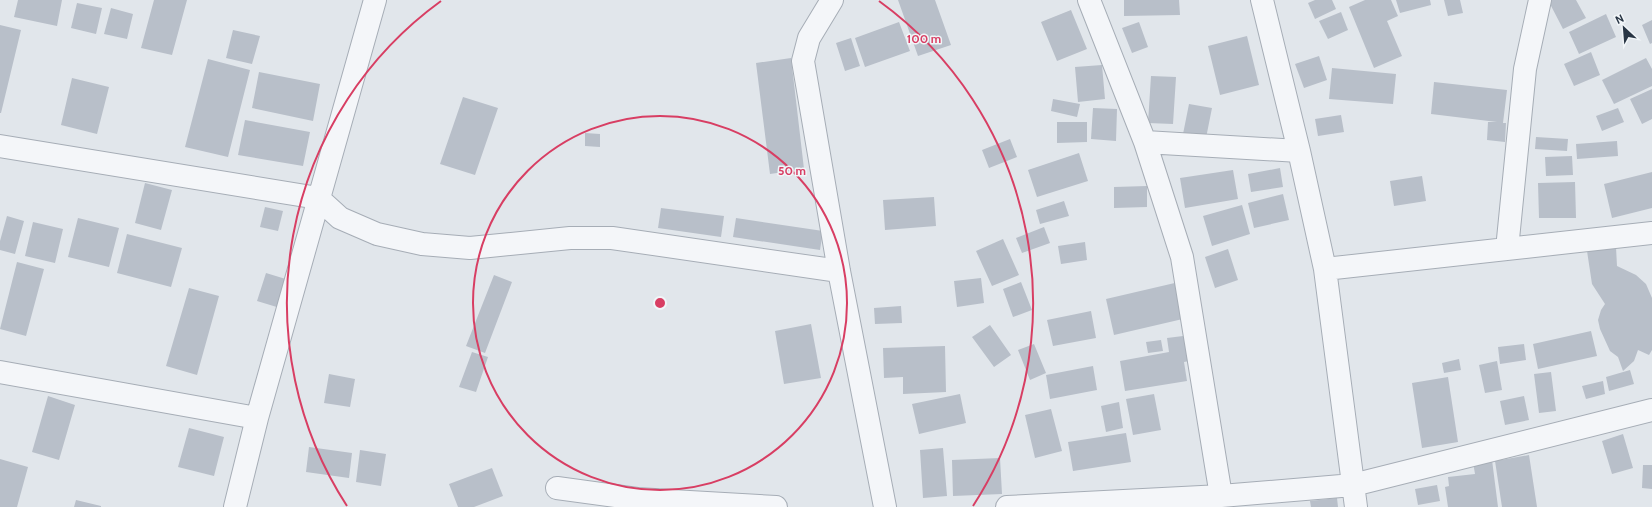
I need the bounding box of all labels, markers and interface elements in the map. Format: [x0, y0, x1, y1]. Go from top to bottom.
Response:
north arrow [1604, 8, 1644, 48]
text: N [1613, 11, 1626, 27]
text: 100 m [907, 31, 941, 46]
text: 50 m [778, 163, 806, 178]
centre of rings [653, 296, 667, 310]

